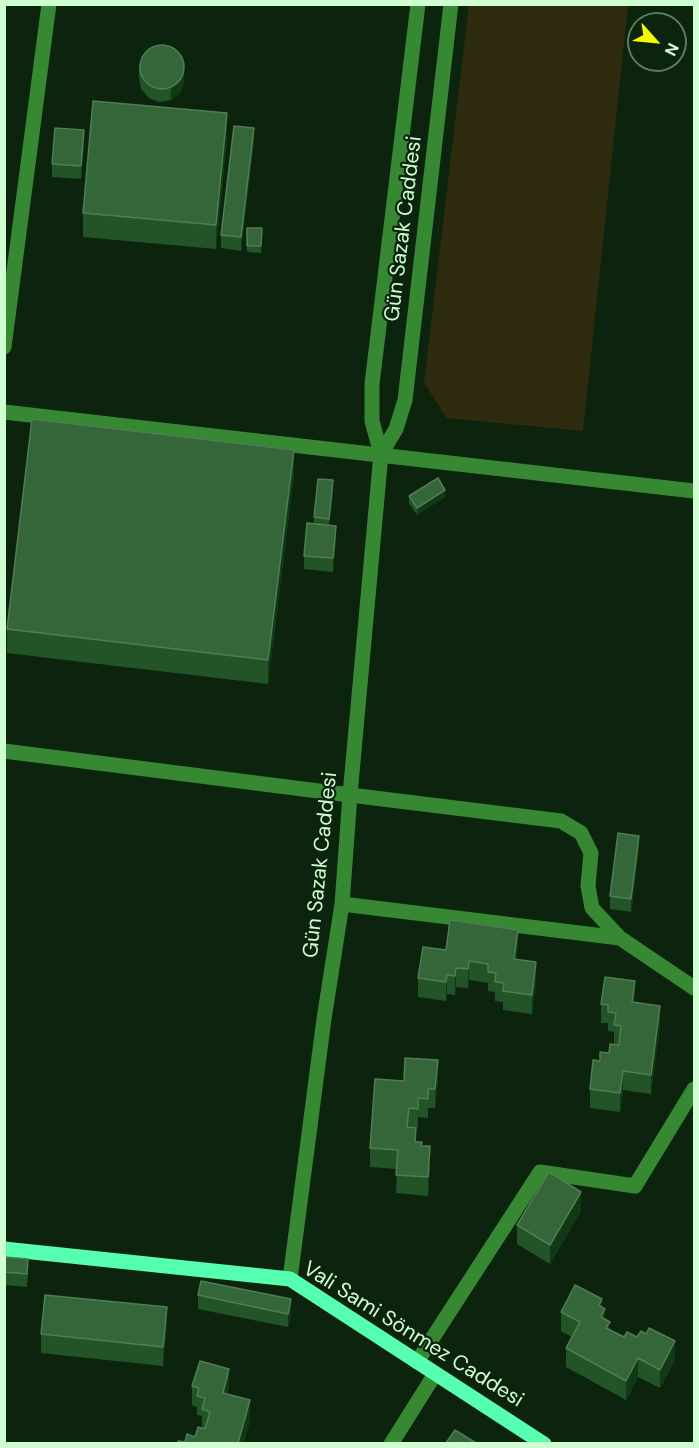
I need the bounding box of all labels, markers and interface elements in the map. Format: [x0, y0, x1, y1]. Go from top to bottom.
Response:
north arrow [627, 12, 687, 72]
text: N [660, 40, 684, 59]
street label: Gün Sazak Caddesi [380, 135, 428, 323]
street label: Gün Sazak Caddesi [299, 771, 343, 959]
street label: Vali Sami Sönmez Caddesi [298, 1257, 528, 1413]

